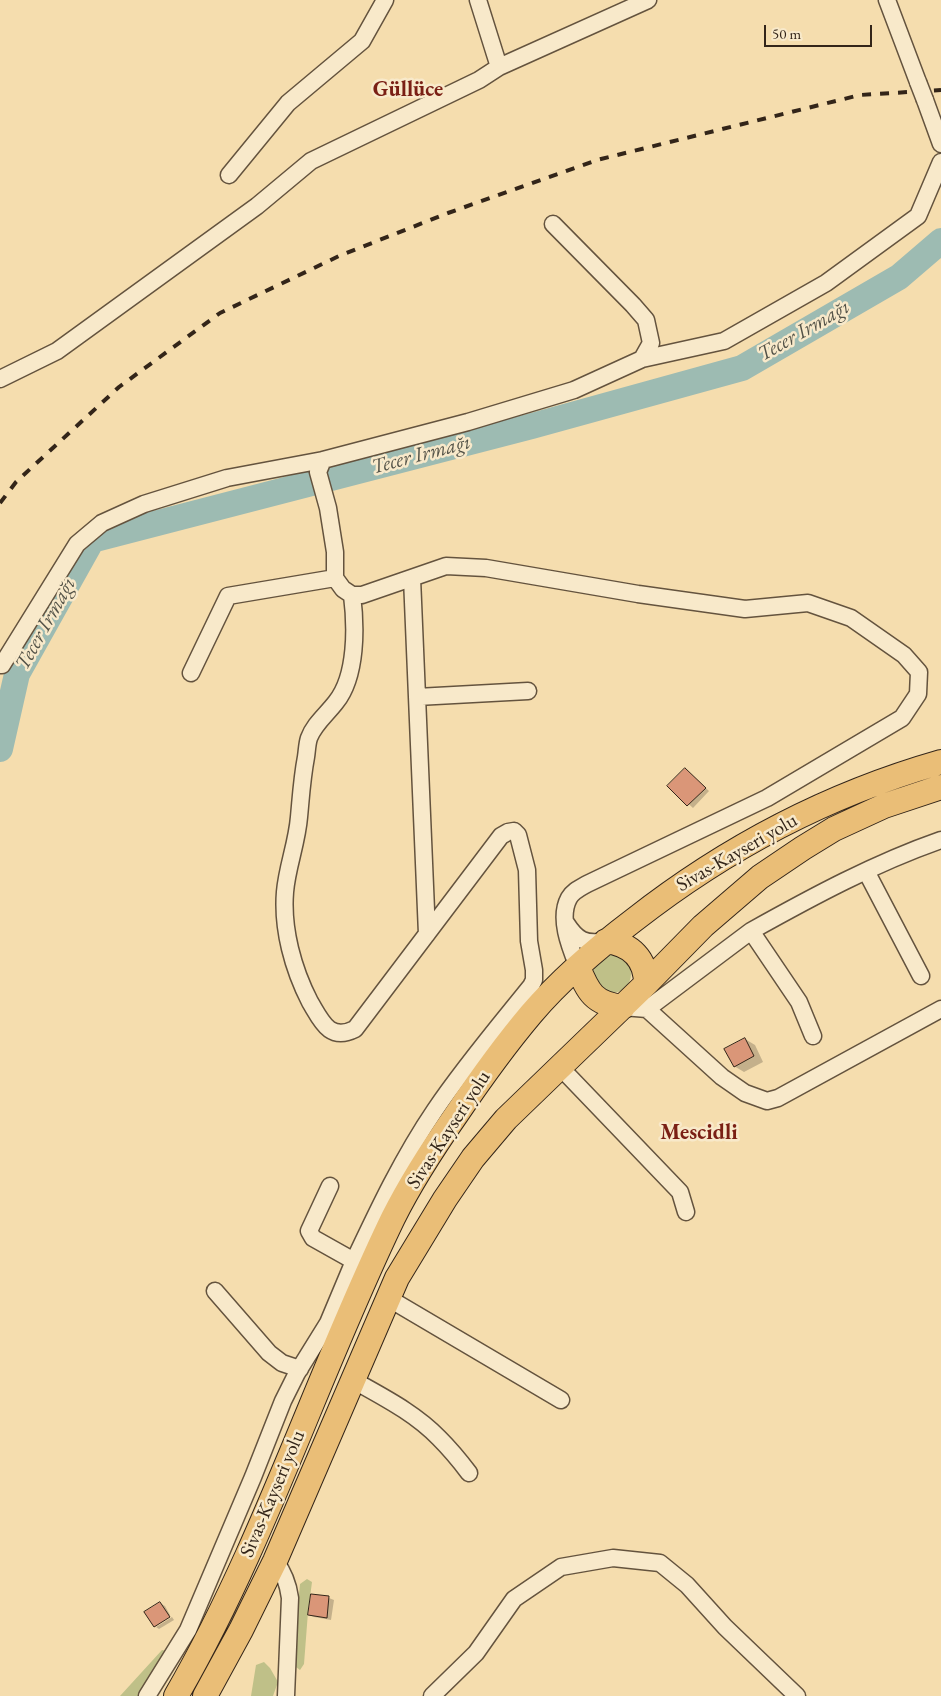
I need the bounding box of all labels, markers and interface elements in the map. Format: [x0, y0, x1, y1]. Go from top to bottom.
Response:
scale bar [766, 15, 874, 47]
text: 50 m [772, 24, 801, 43]
district label: Güllüce [373, 77, 443, 103]
water label: Tecer Irmağı [754, 295, 854, 367]
water label: Tecer Irmağı [369, 430, 473, 480]
water label: Tecer Irmağı [10, 573, 82, 675]
street label: Sivas-Kayseri yolu [672, 809, 802, 897]
street label: Sivas-Kayseri yolu [402, 1067, 496, 1193]
district label: Mescidli [660, 1120, 738, 1146]
street label: Sivas-Kayseri yolu [235, 1427, 311, 1561]

